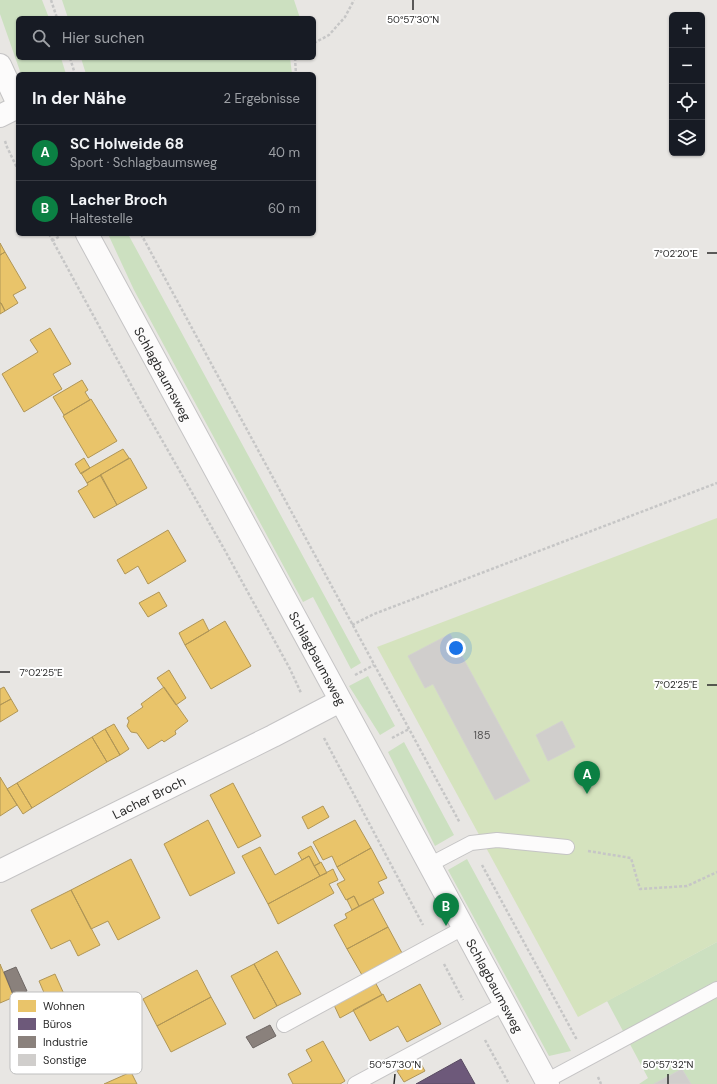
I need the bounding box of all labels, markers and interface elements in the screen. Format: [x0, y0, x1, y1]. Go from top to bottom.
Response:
map controls [669, 12, 705, 156]
button: + [669, 12, 705, 48]
text: 50°57'30"N [387, 13, 439, 26]
search box [16, 16, 316, 60]
icon: search [30, 27, 52, 49]
text: Hier suchen [62, 28, 144, 48]
button: − [669, 48, 705, 84]
button: locate [669, 84, 705, 120]
text: In der Nähe [32, 87, 127, 109]
text: 2 Ergebnisse [224, 90, 300, 107]
button: layers [669, 120, 705, 156]
text: SC Holweide 68 [70, 134, 184, 154]
text: A [40, 144, 50, 161]
text: 40 m [268, 144, 300, 161]
text: Sport · Schlagbaumsweg [70, 154, 217, 171]
text: Lacher Broch [70, 190, 167, 210]
text: B [41, 200, 49, 217]
text: 60 m [268, 200, 300, 217]
text: Haltestelle [70, 210, 133, 227]
text: 7°02'20"E [654, 247, 698, 260]
street label: Schlagbaumsweg [130, 324, 195, 424]
street label: Schlagbaumsweg [285, 609, 350, 709]
your location [446, 638, 466, 658]
text: 7°02'25"E [19, 666, 63, 679]
text: 7°02'25"E [654, 678, 698, 691]
house number: 185 [474, 728, 491, 742]
pin: A [574, 761, 600, 794]
street label: Lacher Broch [110, 773, 188, 823]
pin: B [433, 893, 459, 926]
street label: Schlagbaumsweg [462, 936, 527, 1036]
legend [10, 992, 142, 1074]
text: Wohnen [43, 999, 85, 1013]
text: Büros [43, 1017, 72, 1031]
text: Industrie [43, 1035, 88, 1049]
text: Sonstige [43, 1053, 87, 1067]
text: 50°57'30"N [369, 1058, 421, 1071]
text: 50°57'32"N [642, 1058, 694, 1071]

